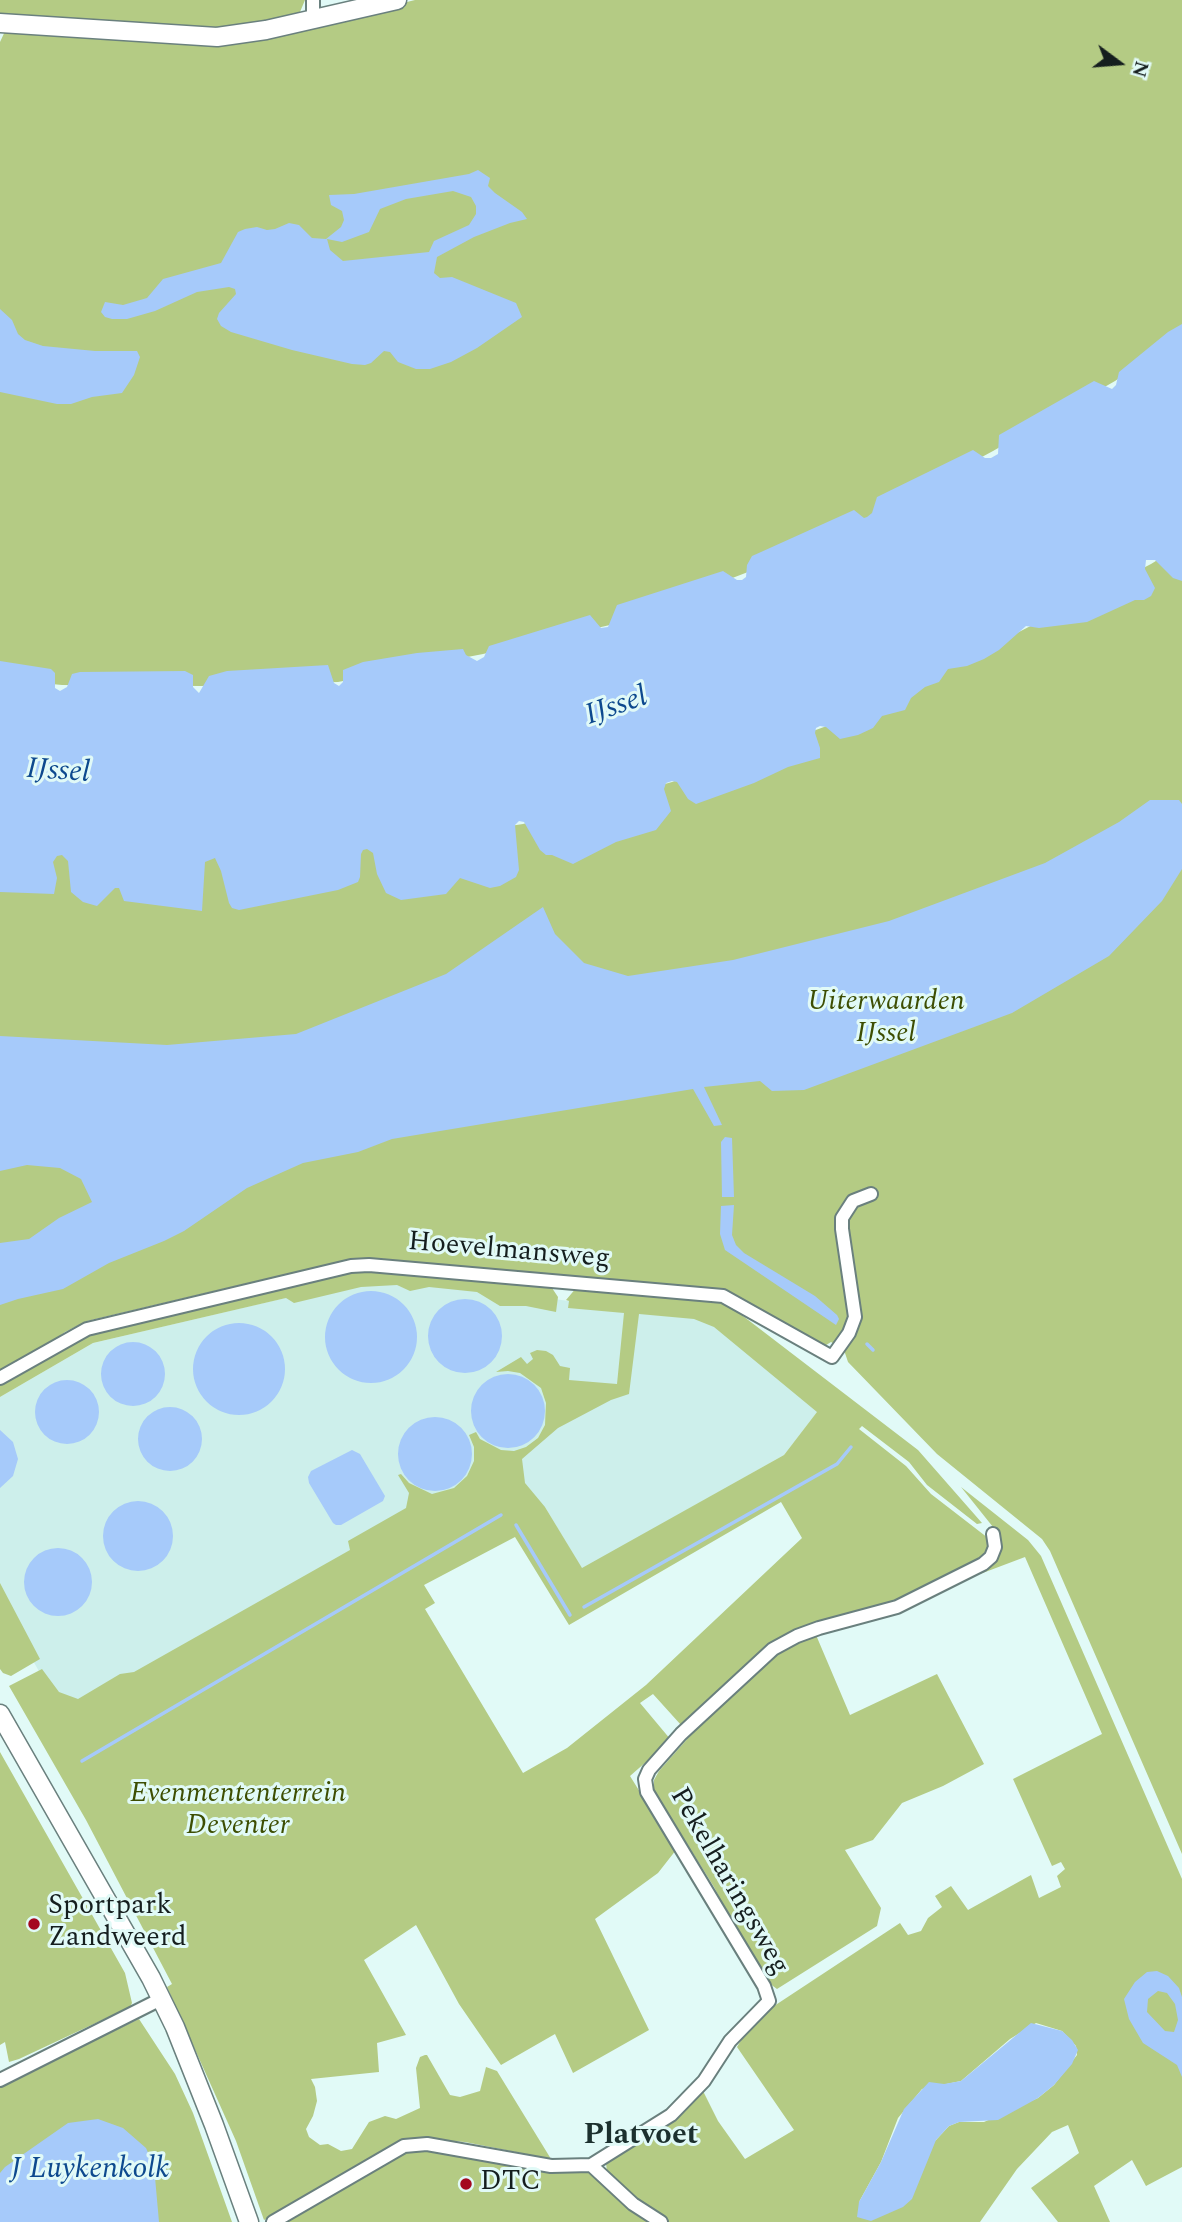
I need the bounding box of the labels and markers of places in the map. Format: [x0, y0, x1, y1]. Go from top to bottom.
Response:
place label: Sportpark Zandweerd [48, 1891, 187, 1957]
marker: Sportpark Zandweerd [26, 1916, 42, 1932]
place label: DTC [480, 2167, 541, 2201]
marker: DTC [458, 2176, 474, 2192]

